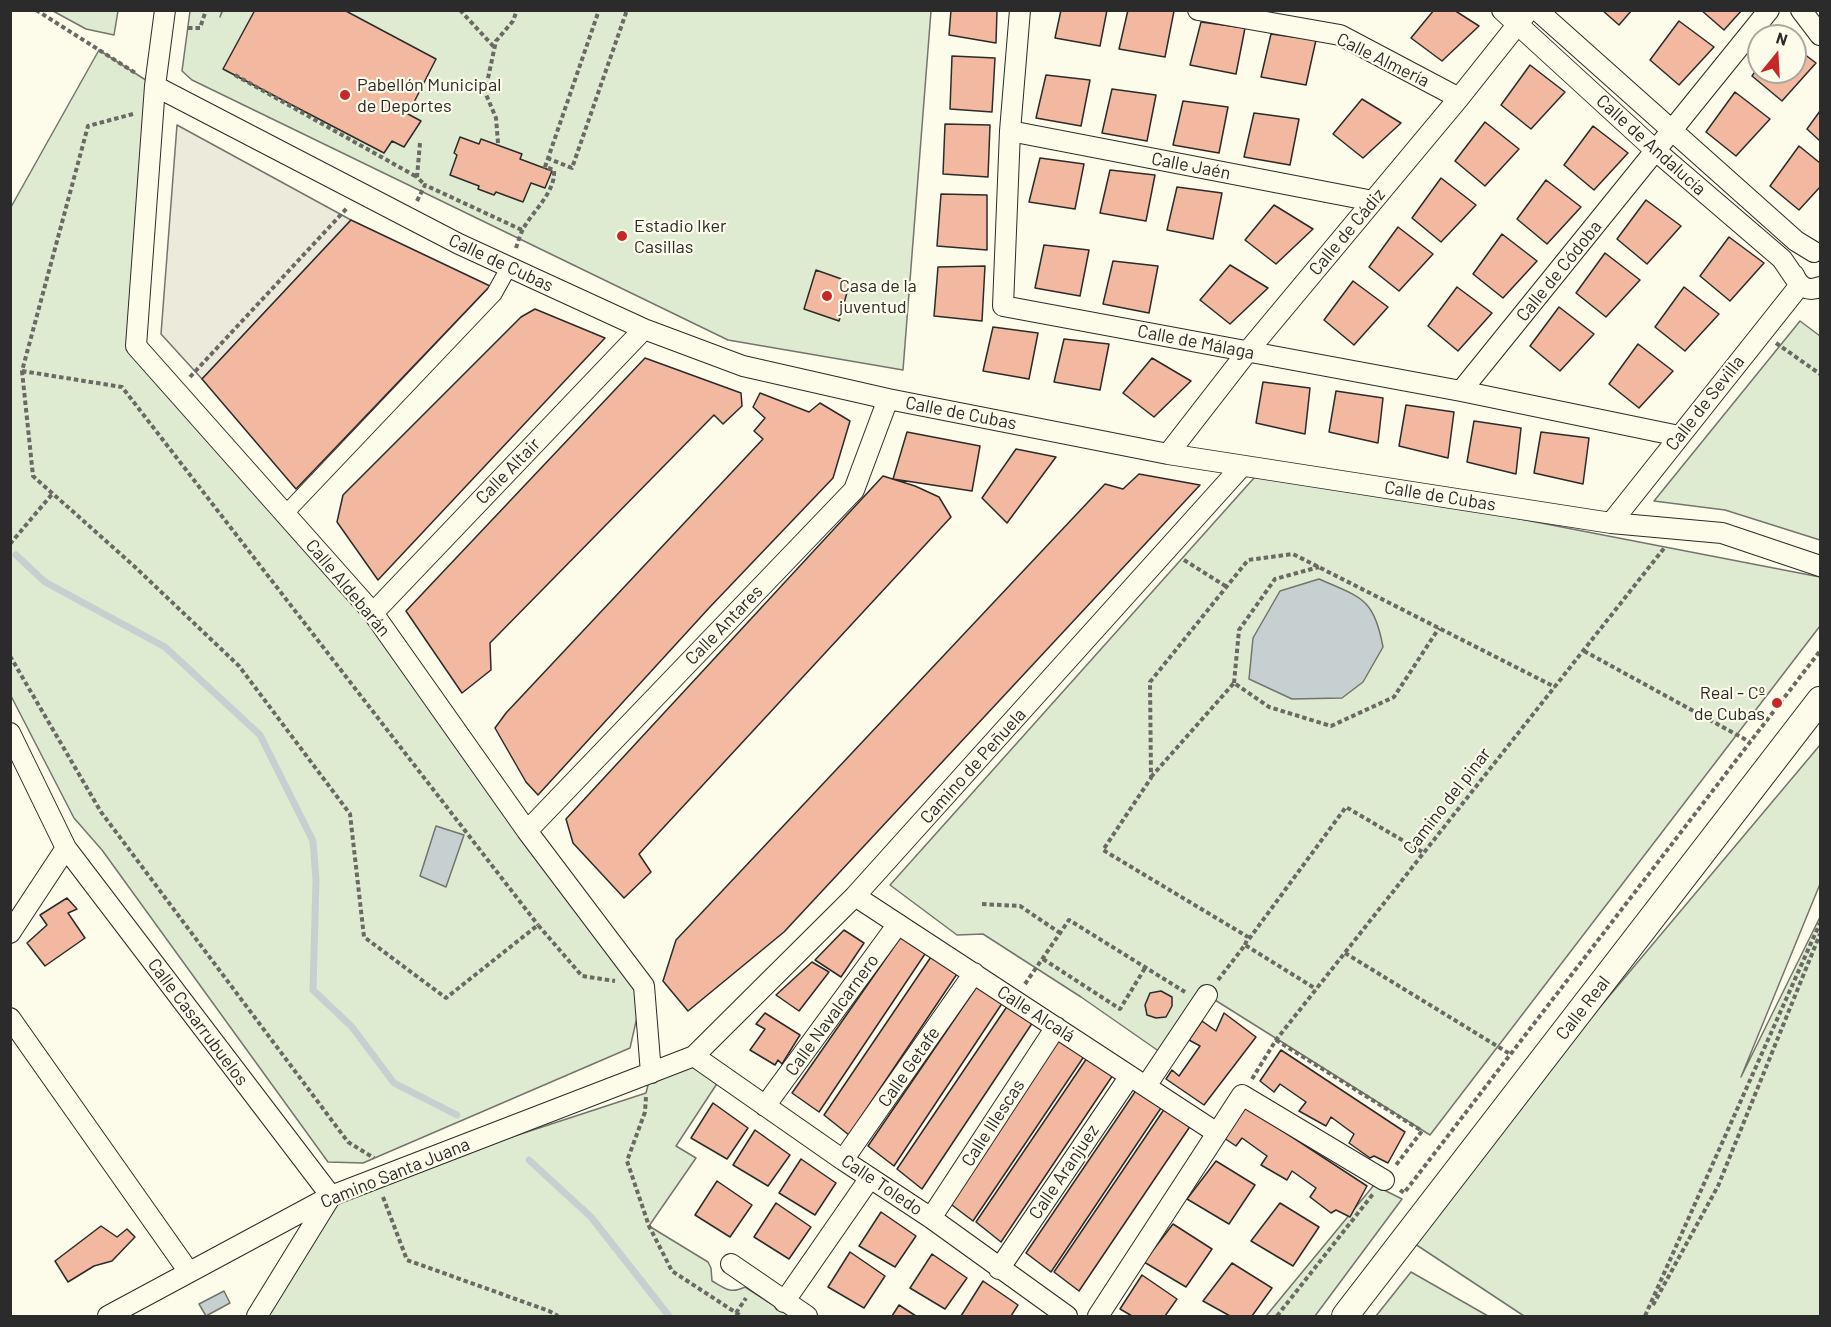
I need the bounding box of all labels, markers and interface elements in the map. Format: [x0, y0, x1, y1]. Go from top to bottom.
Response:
north arrow [1747, 24, 1807, 84]
street label: Calle Almería [1333, 28, 1433, 92]
text: N [1774, 28, 1790, 49]
place label: Pabellón Municipal de Deportes [357, 74, 501, 116]
marker: Pabellón Municipal de Deportes [338, 88, 352, 102]
street label: Calle de Andalucía [1592, 90, 1710, 200]
street label: Calle Jaén [1150, 148, 1232, 184]
street label: Calle de Cádiz [1304, 184, 1390, 280]
place label: Estadio Iker Casillas [634, 215, 727, 258]
street label: Calle de Códoba [1512, 216, 1606, 326]
street label: Calle de Cubas [445, 229, 557, 297]
marker: Estadio Iker Casillas [615, 229, 629, 243]
place label: Casa de la juventud [839, 275, 917, 318]
marker: Casa de la juventud [820, 289, 834, 303]
street label: Calle de Málaga [1136, 320, 1256, 364]
street label: Calle de Sevilla [1661, 351, 1749, 455]
street label: Calle de Cubas [904, 392, 1018, 434]
street label: Calle Altair [471, 433, 545, 509]
street label: Calle de Cubas [1383, 477, 1497, 515]
street label: Calle Aldebarán [301, 535, 395, 641]
street label: Calle Antares [681, 581, 767, 669]
place label: Real - Cº de Cubas [1694, 682, 1765, 724]
marker: Real - Cº de Cubas [1770, 696, 1784, 710]
street label: Camino de Peñuela [916, 704, 1030, 828]
street label: Camino del pinar [1399, 743, 1495, 859]
street label: Calle Navalcarnero [781, 950, 883, 1080]
street label: Calle Casarrubuelos [143, 954, 253, 1090]
street label: Calle Real [1551, 972, 1615, 1044]
street label: Calle Alcalá [993, 981, 1079, 1047]
street label: Calle Getafe [874, 1023, 944, 1111]
street label: Calle Illescas [957, 1075, 1029, 1171]
street label: Calle Aranjuez [1024, 1121, 1104, 1223]
street label: Camino Santa Juana [317, 1133, 473, 1213]
street label: Calle Toledo [837, 1150, 927, 1220]

